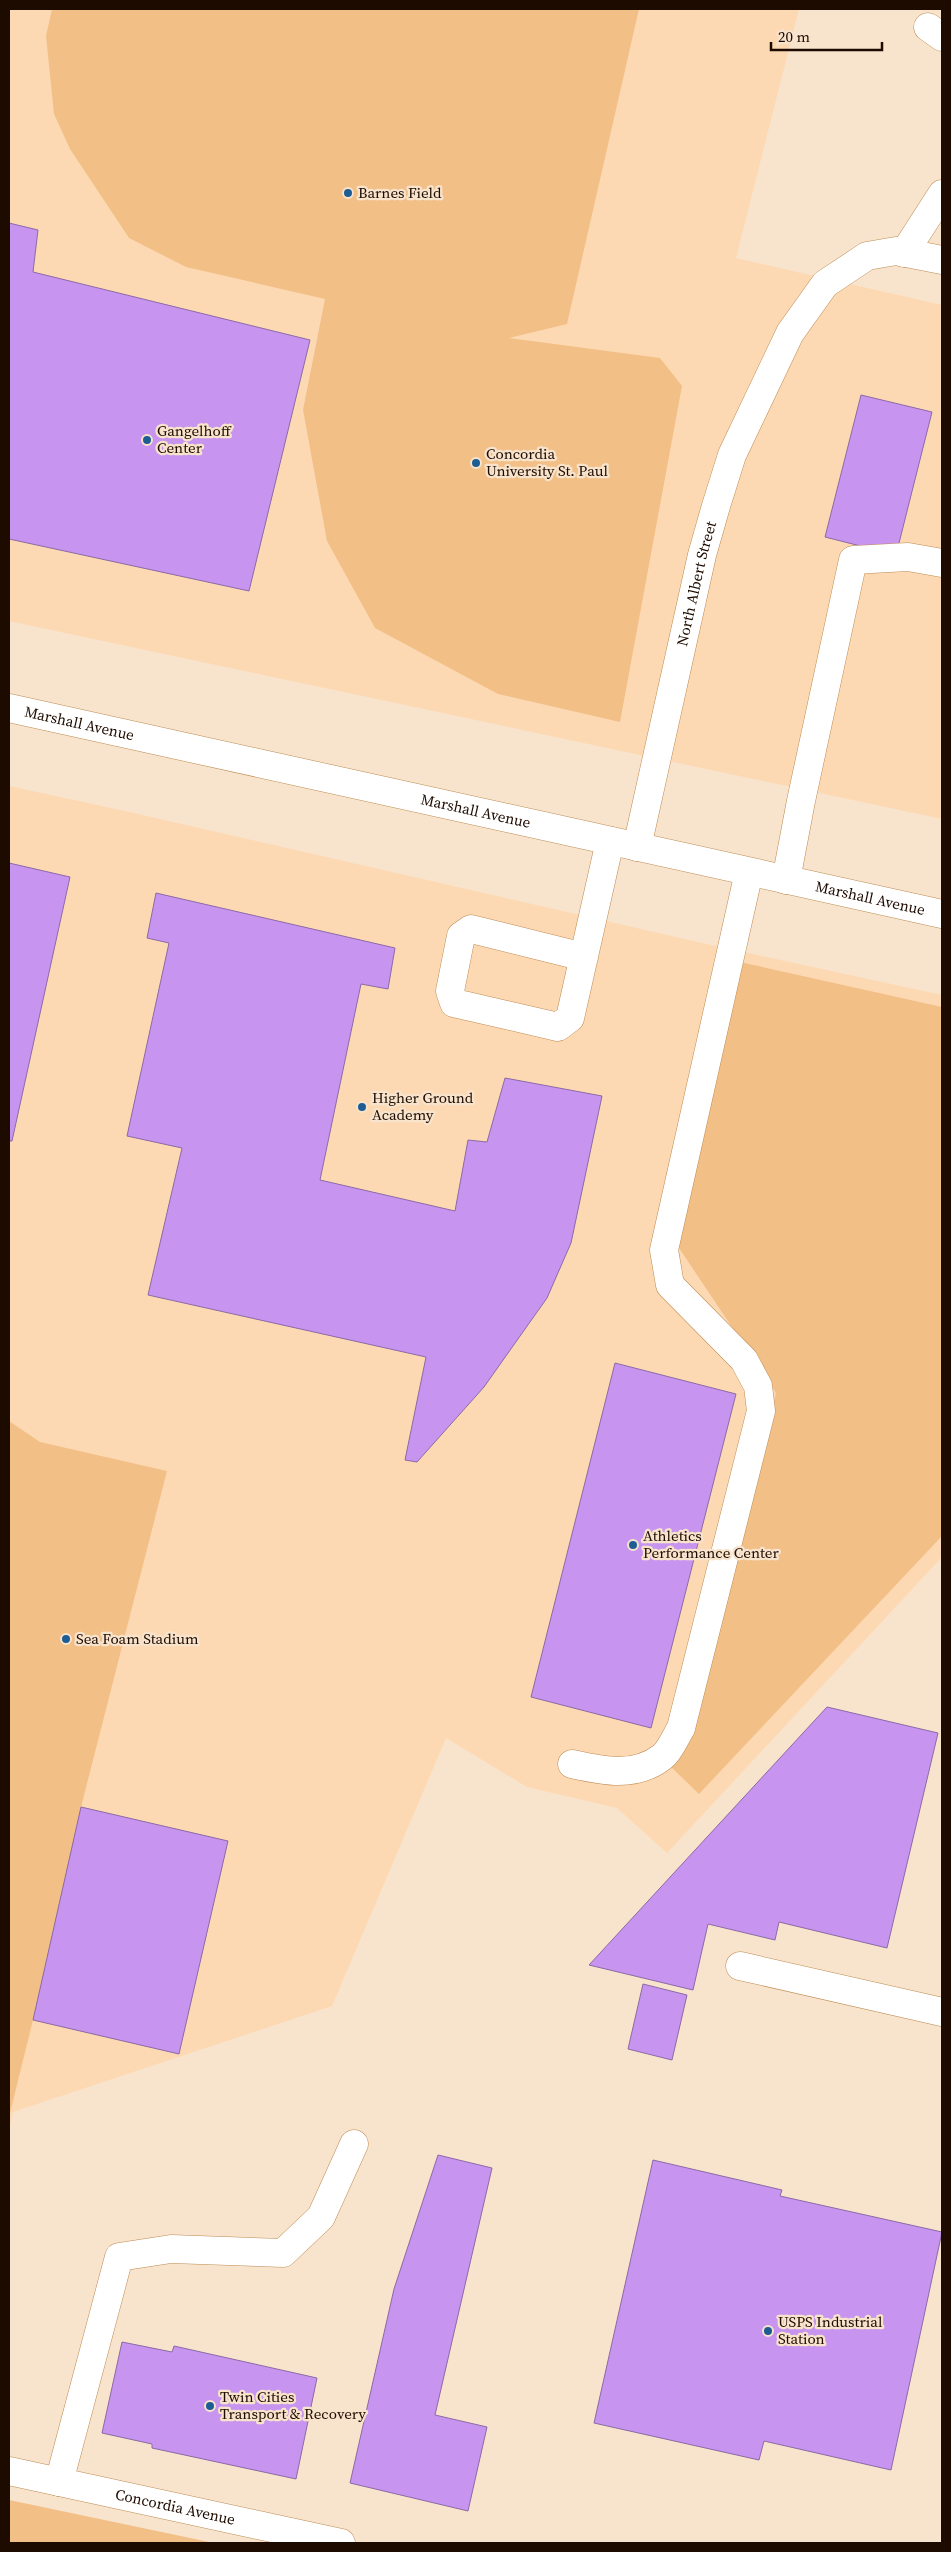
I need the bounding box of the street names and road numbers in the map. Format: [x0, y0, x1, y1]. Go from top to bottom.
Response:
street label: North Albert Street [671, 518, 721, 648]
street label: Marshall Avenue [23, 701, 137, 745]
street label: Marshall Avenue [419, 788, 533, 833]
street label: Marshall Avenue [814, 875, 928, 920]
street label: Concordia Avenue [113, 2483, 237, 2530]

